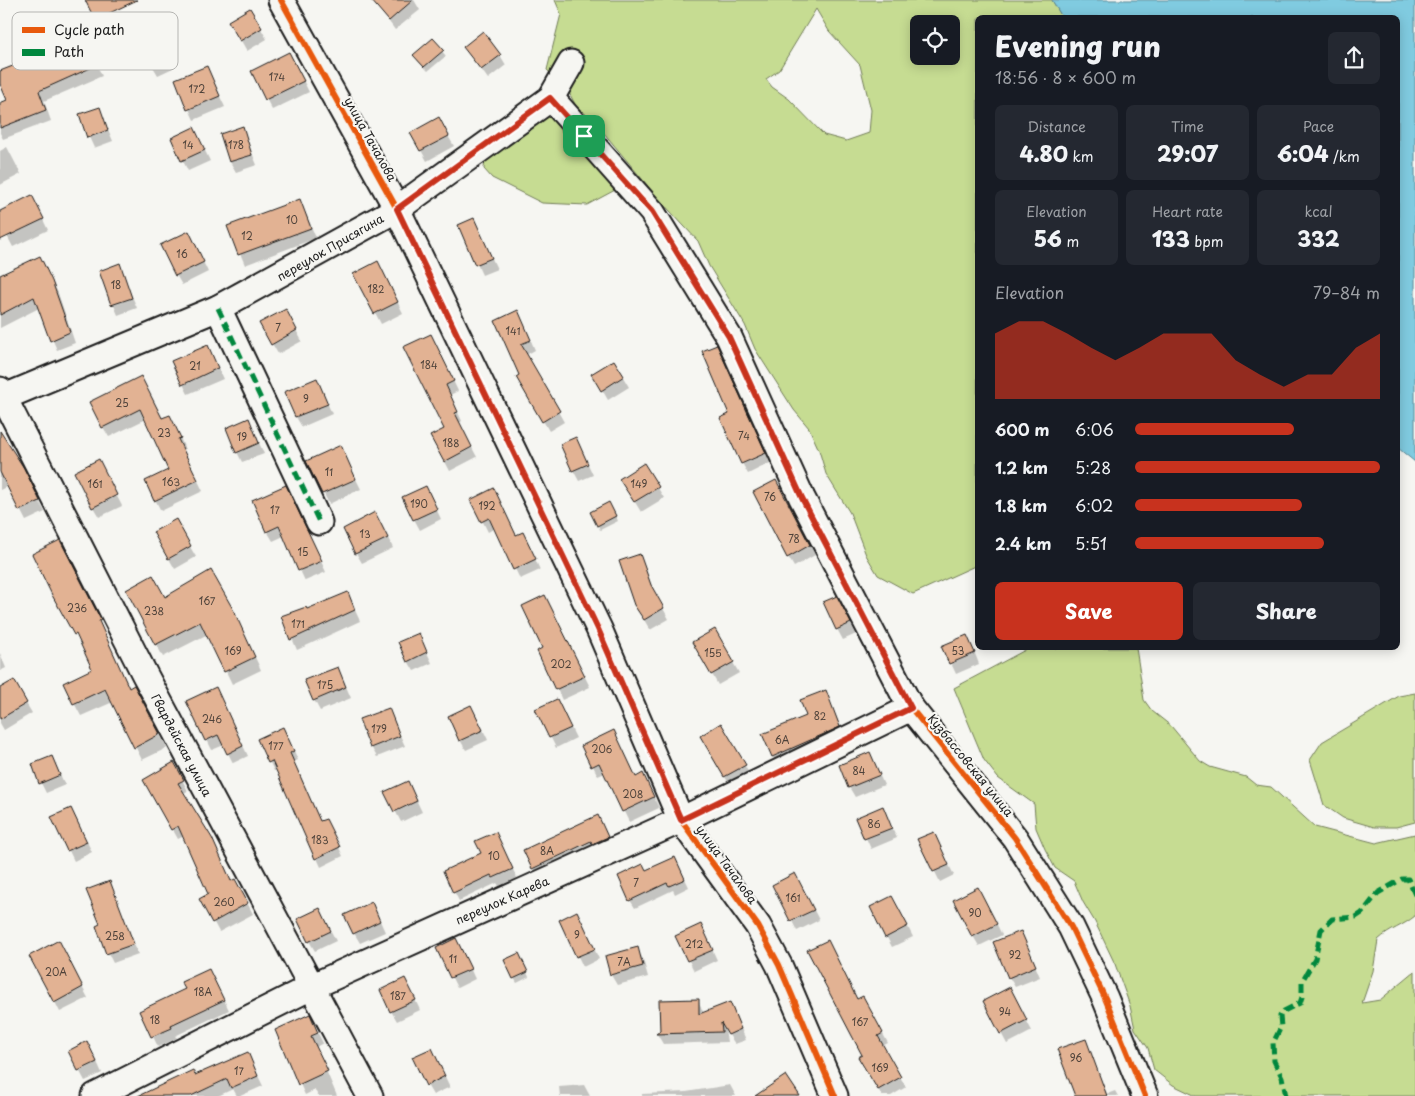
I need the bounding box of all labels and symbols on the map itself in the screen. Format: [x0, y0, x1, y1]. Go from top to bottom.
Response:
legend [12, 12, 178, 70]
text: Cycle path [54, 19, 125, 40]
text: Path [54, 41, 84, 62]
house number: 174 [269, 69, 286, 84]
house number: 172 [189, 81, 205, 96]
street label: улица Тачалова [340, 93, 402, 185]
pin [563, 115, 605, 157]
house number: 14 [182, 137, 194, 152]
house number: 178 [228, 137, 244, 152]
street label: переулок Присягина [273, 209, 387, 285]
house number: 10 [286, 212, 298, 227]
house number: 12 [241, 228, 253, 243]
house number: 16 [176, 246, 188, 261]
house number: 18 [111, 277, 121, 292]
house number: 182 [368, 281, 384, 296]
house number: 7 [275, 320, 281, 335]
house number: 141 [506, 323, 521, 338]
house number: 184 [420, 357, 438, 372]
house number: 21 [189, 358, 201, 373]
house number: 9 [303, 391, 309, 406]
house number: 25 [115, 395, 129, 410]
house number: 23 [157, 425, 171, 440]
house number: 74 [738, 428, 750, 443]
house number: 19 [237, 429, 247, 444]
house number: 188 [443, 435, 459, 450]
house number: 11 [325, 464, 333, 479]
house number: 163 [162, 474, 180, 489]
house number: 161 [88, 476, 103, 491]
house number: 149 [631, 476, 648, 491]
house number: 76 [764, 489, 776, 504]
house number: 190 [410, 496, 428, 511]
house number: 192 [478, 498, 496, 513]
house number: 17 [270, 502, 281, 517]
house number: 13 [359, 526, 371, 541]
house number: 78 [788, 531, 800, 546]
house number: 15 [298, 544, 308, 559]
house number: 167 [199, 593, 216, 608]
house number: 236 [67, 600, 87, 615]
house number: 238 [144, 603, 164, 618]
house number: 171 [291, 616, 305, 631]
house number: 169 [224, 643, 242, 658]
house number: 53 [952, 643, 964, 658]
house number: 155 [704, 645, 722, 660]
house number: 202 [550, 656, 572, 671]
house number: 175 [317, 677, 333, 692]
street label: Гвардейская улица [147, 690, 217, 800]
house number: 82 [814, 708, 826, 723]
street label: Кузбассовская улица [924, 710, 1018, 820]
house number: 246 [202, 711, 222, 726]
house number: 179 [371, 721, 387, 736]
house number: 6А [775, 732, 790, 747]
house number: 177 [268, 738, 284, 753]
house number: 206 [592, 741, 612, 756]
house number: 84 [853, 763, 866, 778]
house number: 208 [623, 786, 643, 801]
house number: 86 [868, 816, 881, 831]
street label: улица Тачалова [692, 821, 762, 908]
house number: 183 [311, 832, 329, 847]
house number: 8А [540, 843, 554, 858]
house number: 10 [488, 848, 500, 863]
street label: переулок Карева [452, 871, 552, 929]
house number: 7 [633, 875, 639, 890]
house number: 161 [786, 890, 801, 905]
house number: 260 [213, 894, 235, 909]
house number: 90 [968, 905, 982, 920]
house number: 9 [574, 927, 580, 942]
house number: 258 [105, 928, 125, 943]
house number: 212 [685, 936, 703, 951]
house number: 92 [1009, 947, 1021, 962]
house number: 11 [449, 951, 457, 966]
house number: 7А [617, 954, 631, 969]
house number: 20А [45, 964, 67, 979]
house number: 18А [194, 984, 213, 999]
house number: 187 [390, 988, 406, 1003]
house number: 94 [999, 1004, 1012, 1019]
house number: 18 [150, 1012, 160, 1027]
house number: 167 [852, 1014, 869, 1029]
house number: 96 [1070, 1050, 1082, 1065]
house number: 169 [871, 1060, 889, 1075]
house number: 17 [234, 1063, 245, 1078]

